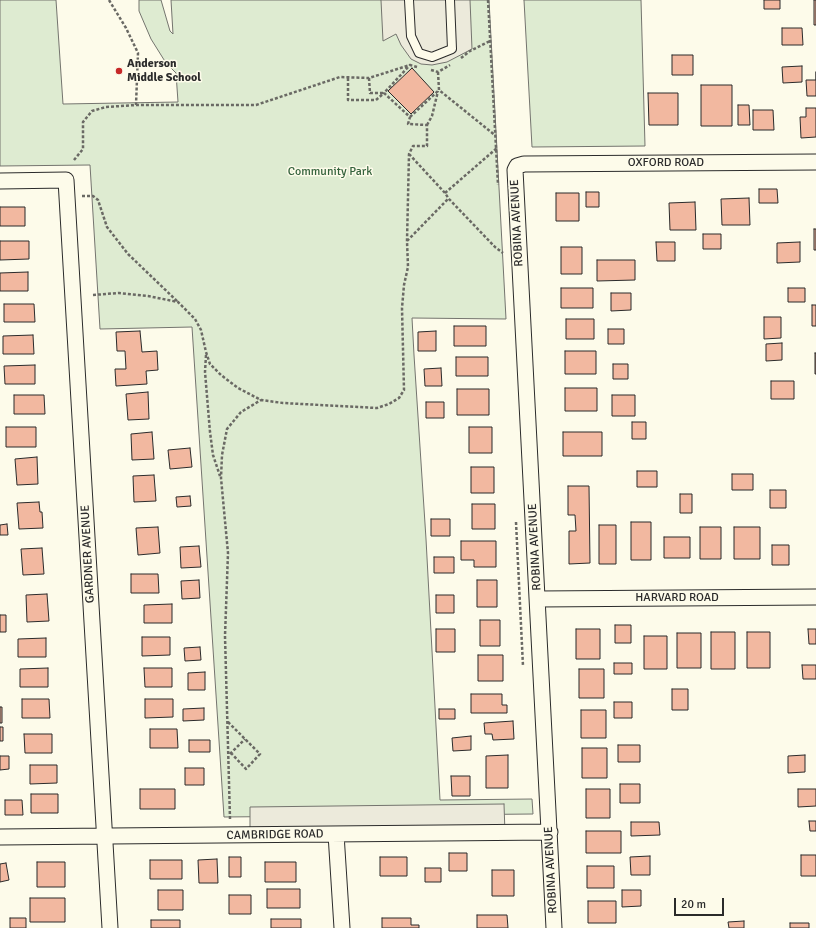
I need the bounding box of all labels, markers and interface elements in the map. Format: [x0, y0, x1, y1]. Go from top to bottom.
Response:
place label: Anderson Middle School [127, 57, 201, 85]
marker: Anderson Middle School [114, 66, 124, 76]
street label: OXFORD ROAD [628, 156, 704, 170]
park label: Community Park [288, 165, 372, 179]
street label: ROBINA AVENUE [508, 179, 526, 267]
street label: ROBINA AVENUE [526, 503, 544, 591]
street label: GARDNER AVENUE [78, 505, 98, 603]
street label: HARVARD ROAD [635, 591, 719, 605]
street label: ROBINA AVENUE [542, 826, 560, 914]
street label: CAMBRIDGE ROAD [226, 827, 324, 843]
scale bar [676, 890, 726, 916]
text: 20 m [681, 897, 706, 912]

